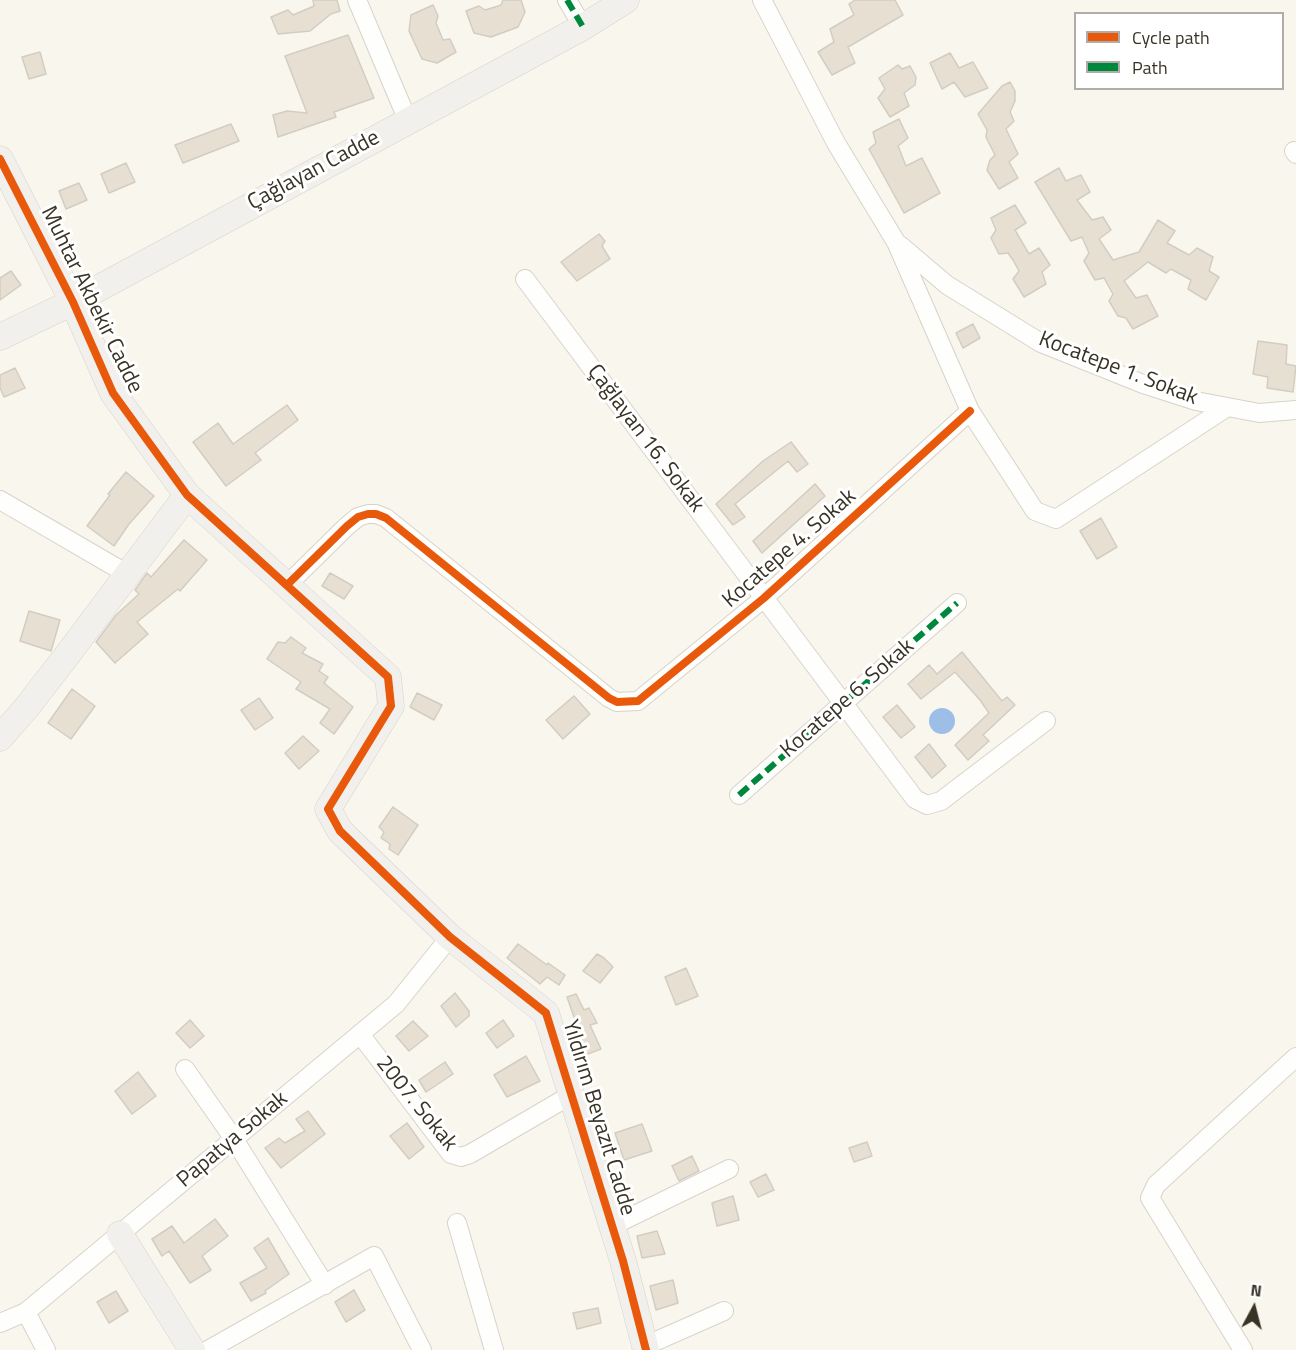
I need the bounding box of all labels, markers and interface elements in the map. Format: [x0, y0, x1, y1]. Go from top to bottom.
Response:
legend [1074, 12, 1284, 90]
text: Cycle path [1132, 24, 1210, 51]
text: Path [1132, 54, 1168, 81]
street label: Çağlayan Cadde [243, 125, 385, 217]
street label: Muhtar Akbekir Cadde [34, 202, 148, 398]
street label: Kocatepe 1. Sokak [1035, 327, 1201, 411]
street label: Çağlayan 16. Sokak [581, 360, 709, 518]
street label: Kocatepe 4. Sokak [718, 484, 862, 614]
street label: Kocatepe 6. Sokak [776, 634, 920, 764]
street label: Yıldırım Beyazıt Cadde [556, 1017, 640, 1219]
street label: 2007. Sokak [370, 1051, 462, 1157]
street label: Papatya Sokak [172, 1086, 294, 1194]
north arrow [1224, 1278, 1284, 1338]
text: N [1249, 1278, 1263, 1303]

